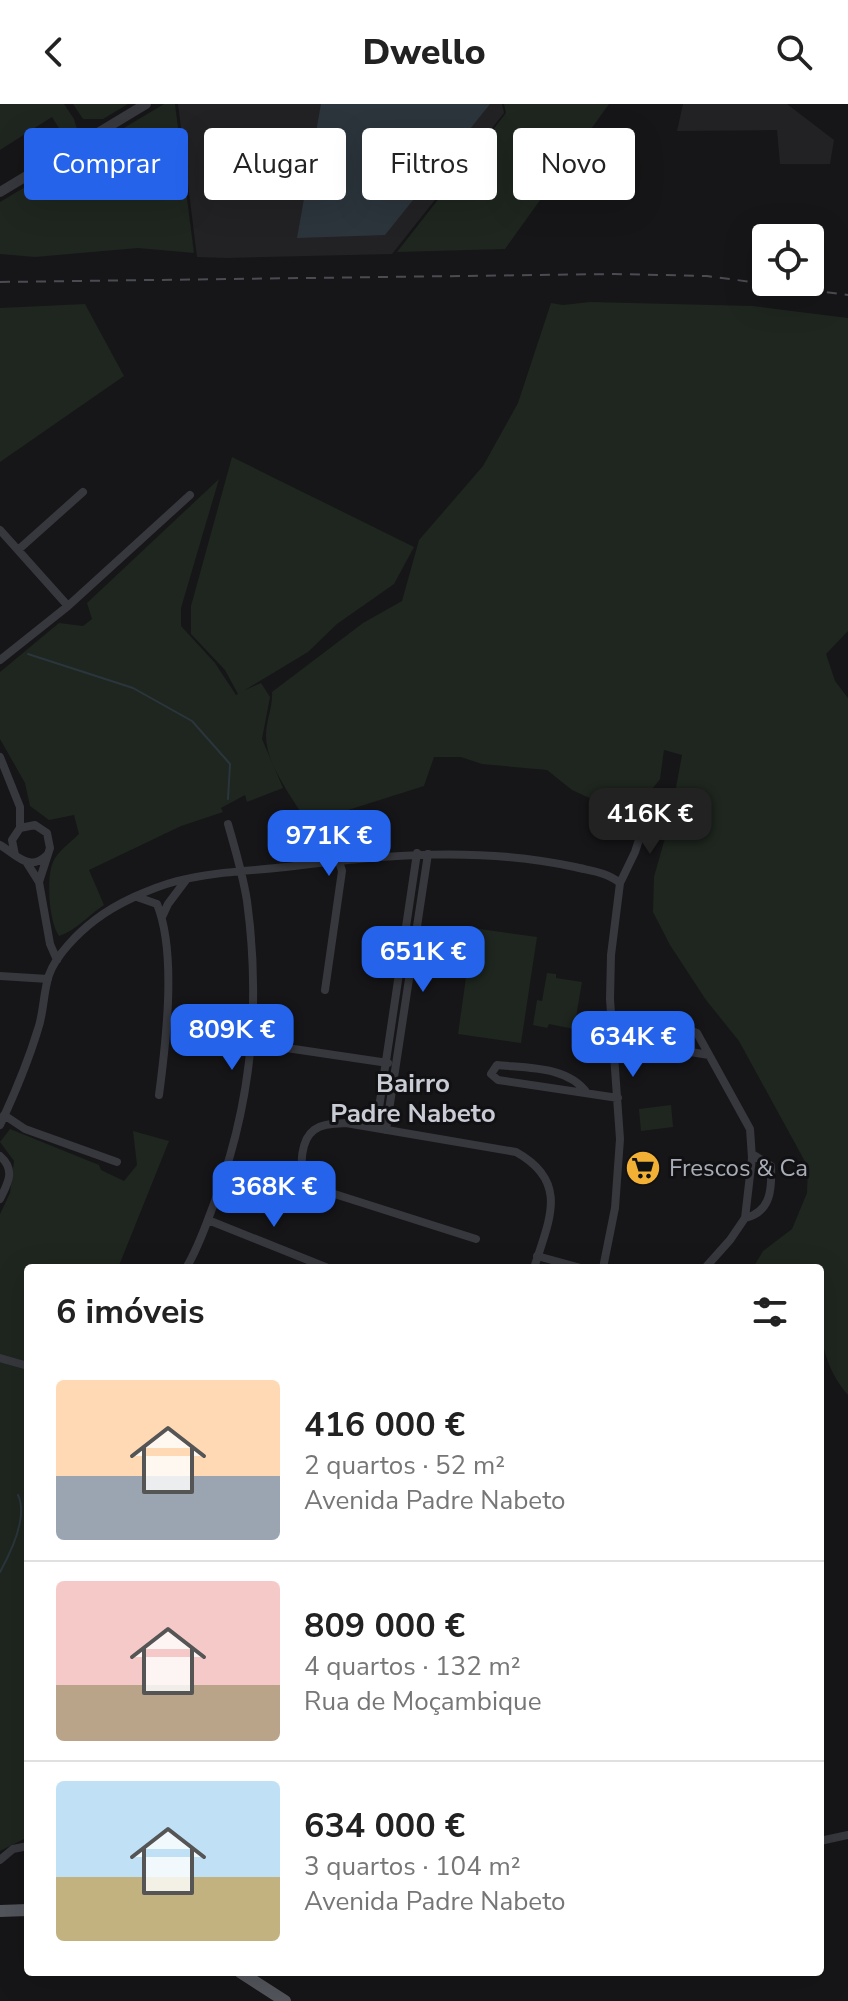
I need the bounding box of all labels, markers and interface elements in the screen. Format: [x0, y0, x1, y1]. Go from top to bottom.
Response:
text: Dwello [362, 28, 486, 77]
icon: back [32, 30, 76, 74]
icon: search [772, 30, 816, 74]
chip: Comprar [24, 128, 188, 200]
chip: Alugar [204, 128, 346, 200]
chip: Filtros [362, 128, 497, 200]
chip: Novo [513, 128, 635, 200]
map controls [752, 224, 824, 296]
button: locate [752, 224, 824, 296]
pin: 416K € [585, 788, 715, 856]
text: 416K € [607, 796, 693, 831]
pin: 971K € [264, 810, 394, 878]
text: 971K € [286, 818, 372, 853]
pin: 651K € [358, 926, 488, 994]
text: 651K € [380, 934, 466, 969]
pin: 809K € [167, 1004, 297, 1072]
pin: 634K € [568, 1011, 698, 1079]
text: 809K € [189, 1012, 275, 1047]
text: 634K € [590, 1019, 676, 1054]
district label: Bairro Padre Nabeto [330, 1066, 496, 1131]
supermarket icon: Frescos & Ca [624, 1149, 662, 1187]
place label: Frescos & Ca [669, 1152, 808, 1184]
pin: 368K € [209, 1161, 339, 1229]
text: 368K € [231, 1169, 317, 1204]
text: 6 imóveis [56, 1289, 205, 1335]
icon: filters [748, 1290, 792, 1334]
text: 416 000 € [304, 1402, 465, 1448]
icon: home [120, 1412, 216, 1508]
text: 2 quartos · 52 m² [304, 1448, 505, 1483]
text: Avenida Padre Nabeto [304, 1483, 566, 1518]
text: 809 000 € [304, 1603, 465, 1649]
icon: home [120, 1613, 216, 1709]
text: 4 quartos · 132 m² [304, 1649, 521, 1684]
text: Rua de Moçambique [304, 1684, 542, 1719]
text: 634 000 € [304, 1803, 465, 1849]
icon: home [120, 1813, 216, 1909]
text: 3 quartos · 104 m² [304, 1849, 521, 1884]
text: Avenida Padre Nabeto [304, 1884, 566, 1919]

